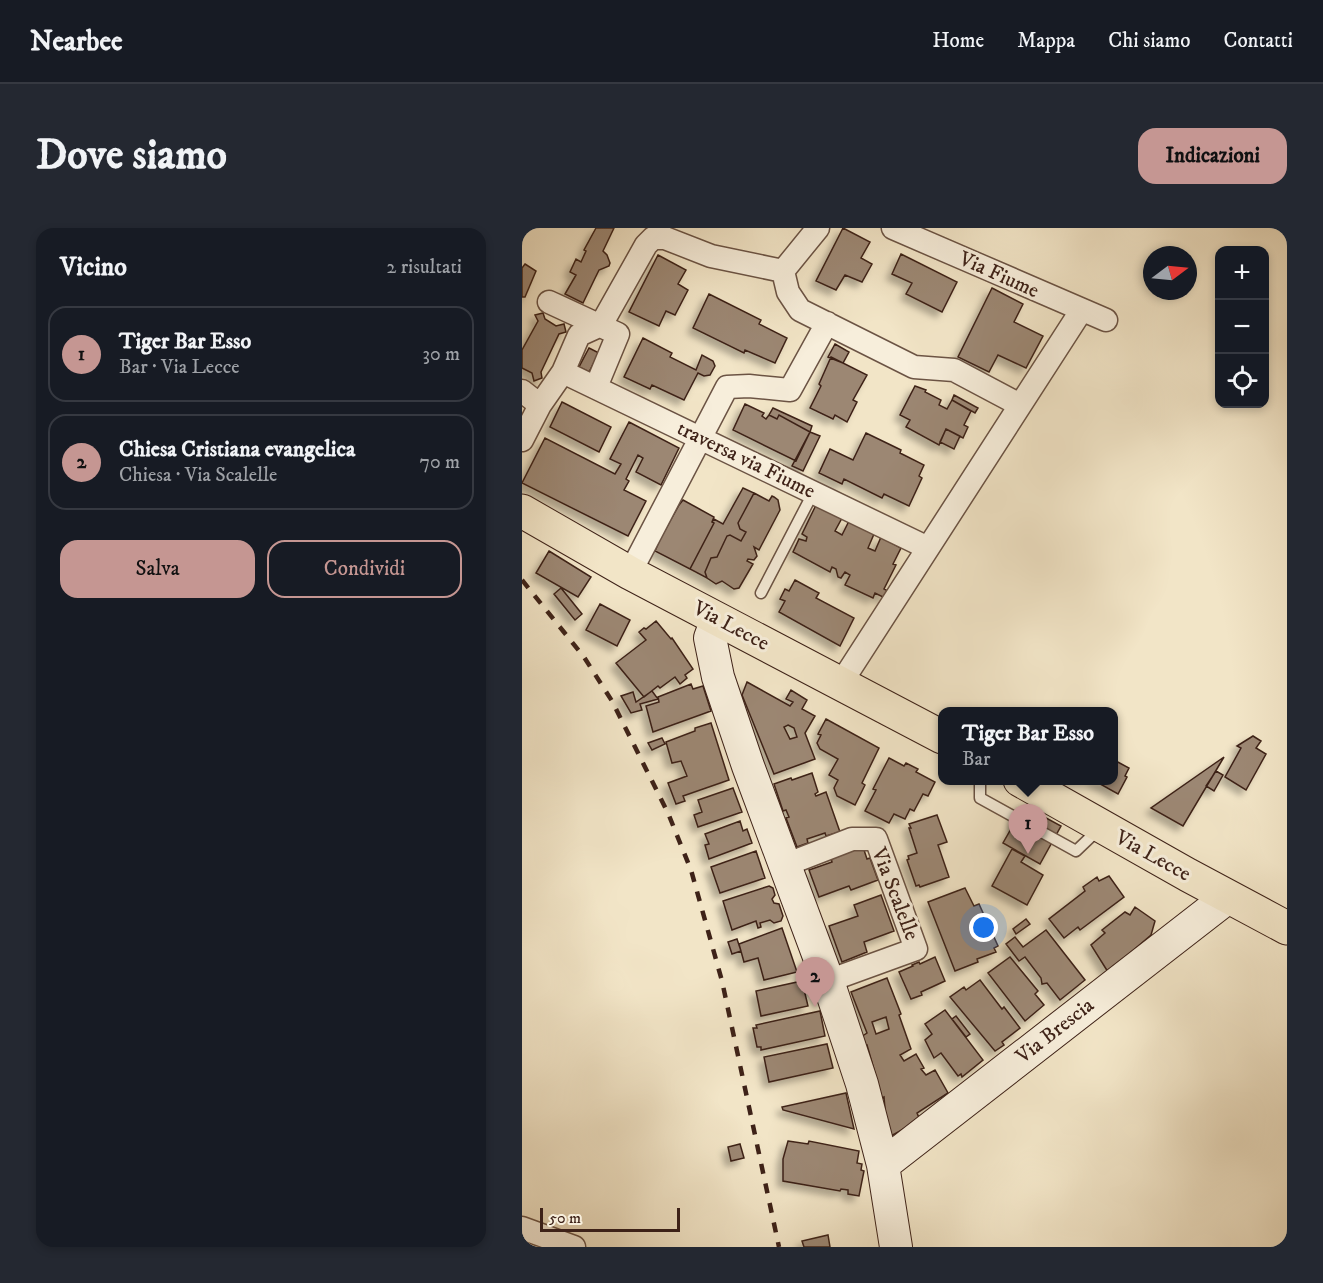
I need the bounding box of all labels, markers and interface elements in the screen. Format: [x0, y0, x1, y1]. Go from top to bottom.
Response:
text: Nearbee [30, 24, 123, 59]
text: Home [932, 28, 984, 54]
text: Mappa [1017, 28, 1075, 54]
text: Chi siamo [1108, 28, 1190, 54]
text: Contatti [1223, 28, 1293, 54]
button: Indicazioni [1138, 128, 1287, 184]
text: Dove siamo [36, 130, 227, 182]
street label: Via Fiume [954, 245, 1043, 304]
north arrow [1143, 246, 1197, 300]
map controls [1215, 246, 1269, 408]
button: + [1215, 246, 1269, 300]
text: Vicino [60, 251, 127, 284]
text: 2 risultati [387, 255, 462, 280]
button: − [1215, 300, 1269, 354]
text: Tiger Bar Esso [119, 328, 251, 355]
text: 1 [78, 342, 85, 367]
text: 30 m [422, 342, 460, 367]
button: locate [1215, 354, 1269, 408]
text: Bar · Via Lecce [119, 355, 240, 380]
street label: traversa via Fiume [673, 415, 820, 505]
text: Chiesa Cristiana evangelica [119, 436, 355, 463]
text: 2 [77, 450, 86, 475]
text: 70 m [419, 450, 460, 475]
text: Chiesa · Via Scalelle [119, 463, 277, 488]
button: Salva [60, 540, 255, 598]
button: Condividi [267, 540, 462, 598]
street label: Via Lecce [688, 595, 774, 657]
popup [938, 707, 1118, 785]
text: Tiger Bar Esso [962, 720, 1094, 747]
text: Bar [962, 747, 991, 772]
pin: 1 [1008, 804, 1048, 854]
street label: Via Lecce [1110, 824, 1196, 888]
street label: Via Scalelle [865, 843, 925, 944]
your location [969, 913, 998, 942]
pin: 2 [796, 958, 834, 1007]
street label: Via Brescia [1010, 992, 1099, 1070]
scale bar [540, 1205, 680, 1232]
text: 50 m [549, 1208, 581, 1228]

